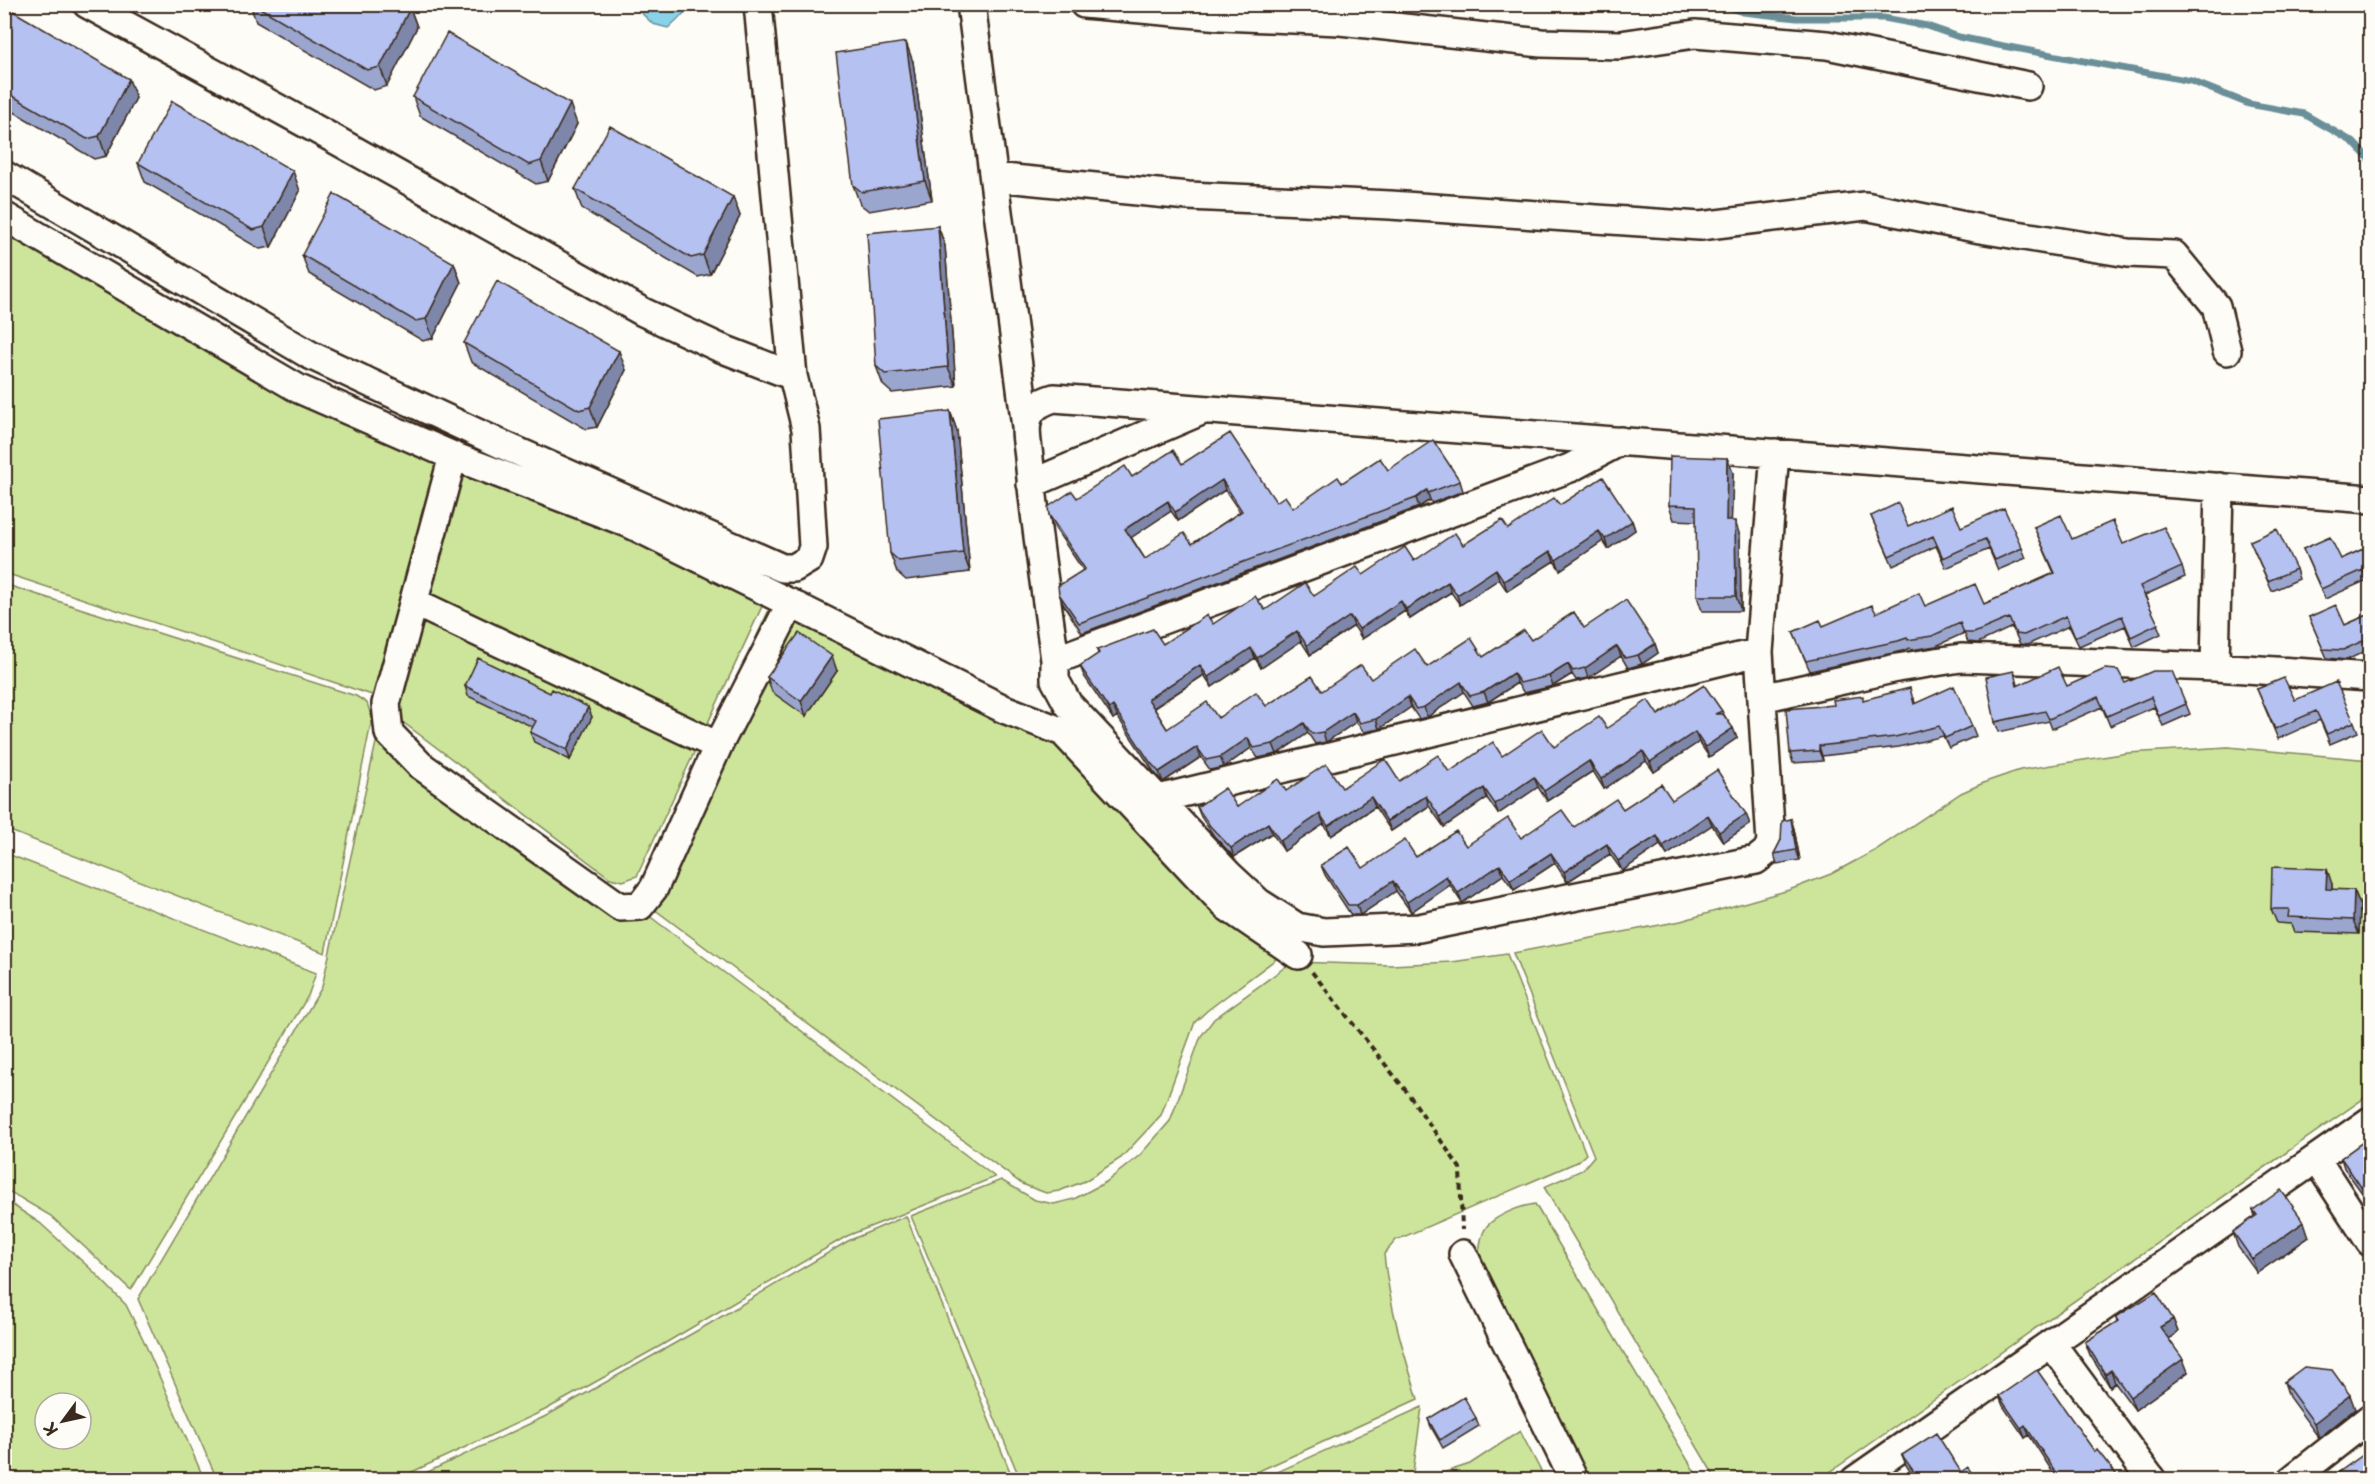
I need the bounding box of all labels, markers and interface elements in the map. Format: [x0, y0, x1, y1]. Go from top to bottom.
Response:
north arrow [33, 1391, 93, 1451]
text: K [36, 1418, 63, 1441]

